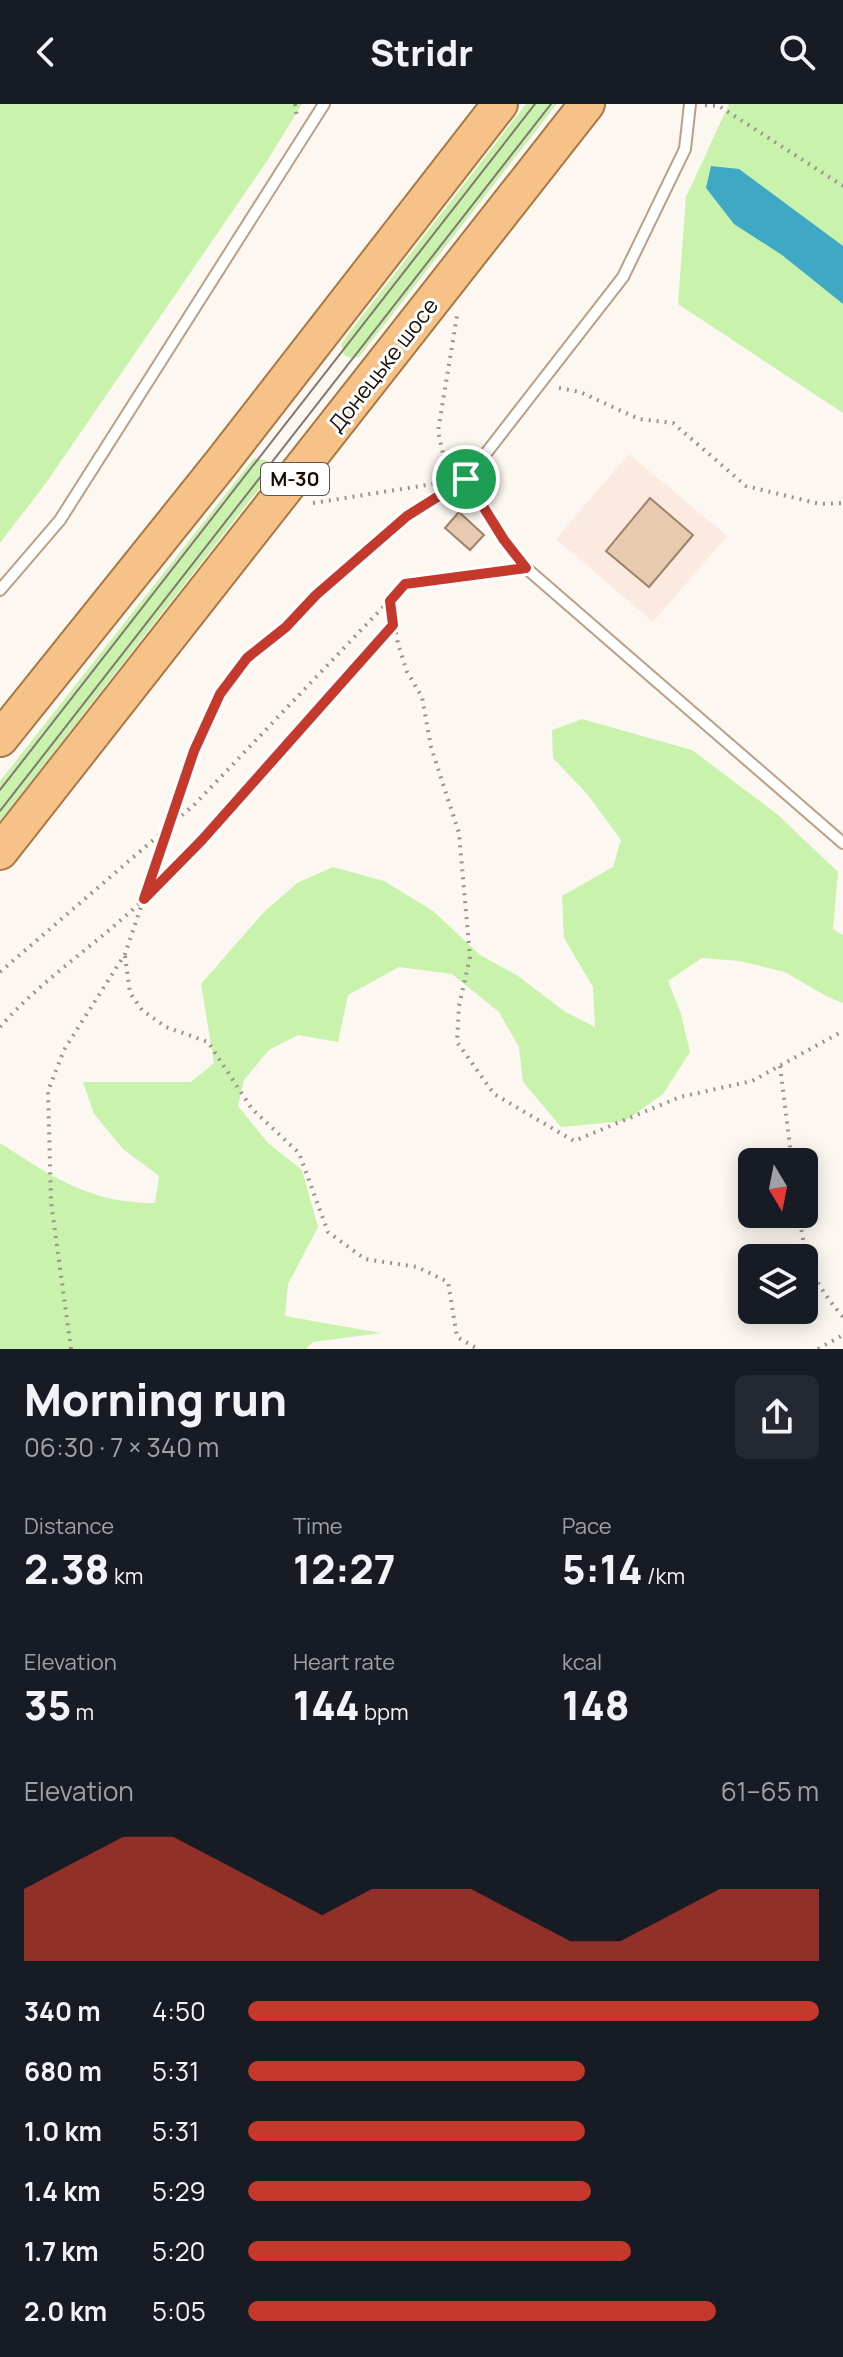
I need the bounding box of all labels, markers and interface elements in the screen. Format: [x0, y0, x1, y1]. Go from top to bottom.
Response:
text: Stridr [370, 28, 473, 77]
icon: back [24, 30, 68, 74]
icon: search [775, 30, 819, 74]
street label: Донецьке шосе [321, 291, 445, 438]
pin [432, 445, 500, 513]
icon: arrive [444, 457, 488, 501]
road number: М-30 [261, 463, 329, 495]
north arrow [738, 1148, 818, 1228]
map controls [738, 1148, 818, 1324]
button: layers [738, 1244, 818, 1324]
text: Morning run [24, 1369, 287, 1429]
button: share [735, 1375, 819, 1459]
text: 06:30 · 7 × 340 m [24, 1429, 219, 1465]
text: Distance [24, 1511, 114, 1541]
text: Time [293, 1511, 343, 1541]
text: Pace [562, 1511, 612, 1541]
text: 2.38 [24, 1541, 110, 1596]
text: 12:27 [293, 1541, 396, 1596]
text: 5:14 [562, 1541, 643, 1596]
text: km [110, 1561, 144, 1591]
text: /km [643, 1561, 685, 1591]
text: Elevation [24, 1647, 117, 1677]
text: Heart rate [293, 1647, 395, 1677]
text: kcal [562, 1647, 602, 1677]
text: 35 [24, 1677, 71, 1732]
text: 144 [293, 1677, 360, 1732]
text: 148 [562, 1677, 630, 1732]
text: m [71, 1697, 94, 1727]
text: bpm [360, 1697, 409, 1727]
text: Elevation [24, 1773, 134, 1809]
text: 61–65 m [721, 1773, 819, 1809]
text: 340 m [24, 1993, 101, 2029]
text: 4:50 [152, 1993, 206, 2029]
text: 680 m [24, 2053, 102, 2089]
text: 5:31 [152, 2053, 199, 2089]
text: 1.0 km [24, 2113, 102, 2149]
text: 5:31 [152, 2113, 199, 2149]
text: 1.4 km [24, 2173, 101, 2209]
text: 5:29 [152, 2173, 206, 2209]
text: 1.7 km [24, 2233, 99, 2269]
text: 5:20 [152, 2233, 205, 2269]
text: 2.0 km [24, 2293, 107, 2329]
text: 5:05 [152, 2293, 206, 2329]

